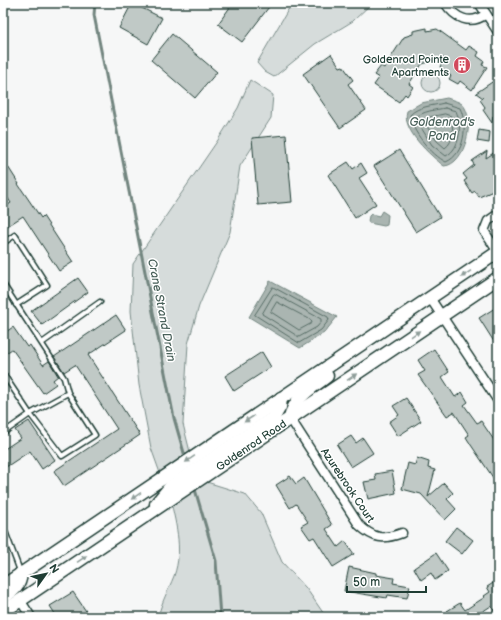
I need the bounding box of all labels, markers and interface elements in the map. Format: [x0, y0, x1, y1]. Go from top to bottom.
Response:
place label: Goldenrod Pointe Apartments [363, 53, 450, 79]
building icon: Goldenrod Pointe Apartments [452, 55, 472, 75]
water label: Goldenrod's Pond [409, 115, 475, 144]
water label: Crane Strand Drain [144, 257, 179, 363]
one-way arrow [460, 270, 471, 278]
one-way arrow [409, 330, 420, 338]
one-way arrow [346, 373, 357, 381]
one-way arrow [243, 416, 255, 423]
street label: Goldenrod Road [214, 417, 289, 474]
street label: Azurebrook Court [318, 446, 378, 525]
one-way arrow [185, 455, 195, 463]
one-way arrow [131, 492, 141, 500]
north arrow [26, 554, 66, 594]
one-way arrow [77, 555, 87, 563]
text: N [46, 562, 62, 576]
scale bar [347, 568, 426, 594]
text: 50 m [353, 575, 380, 590]

